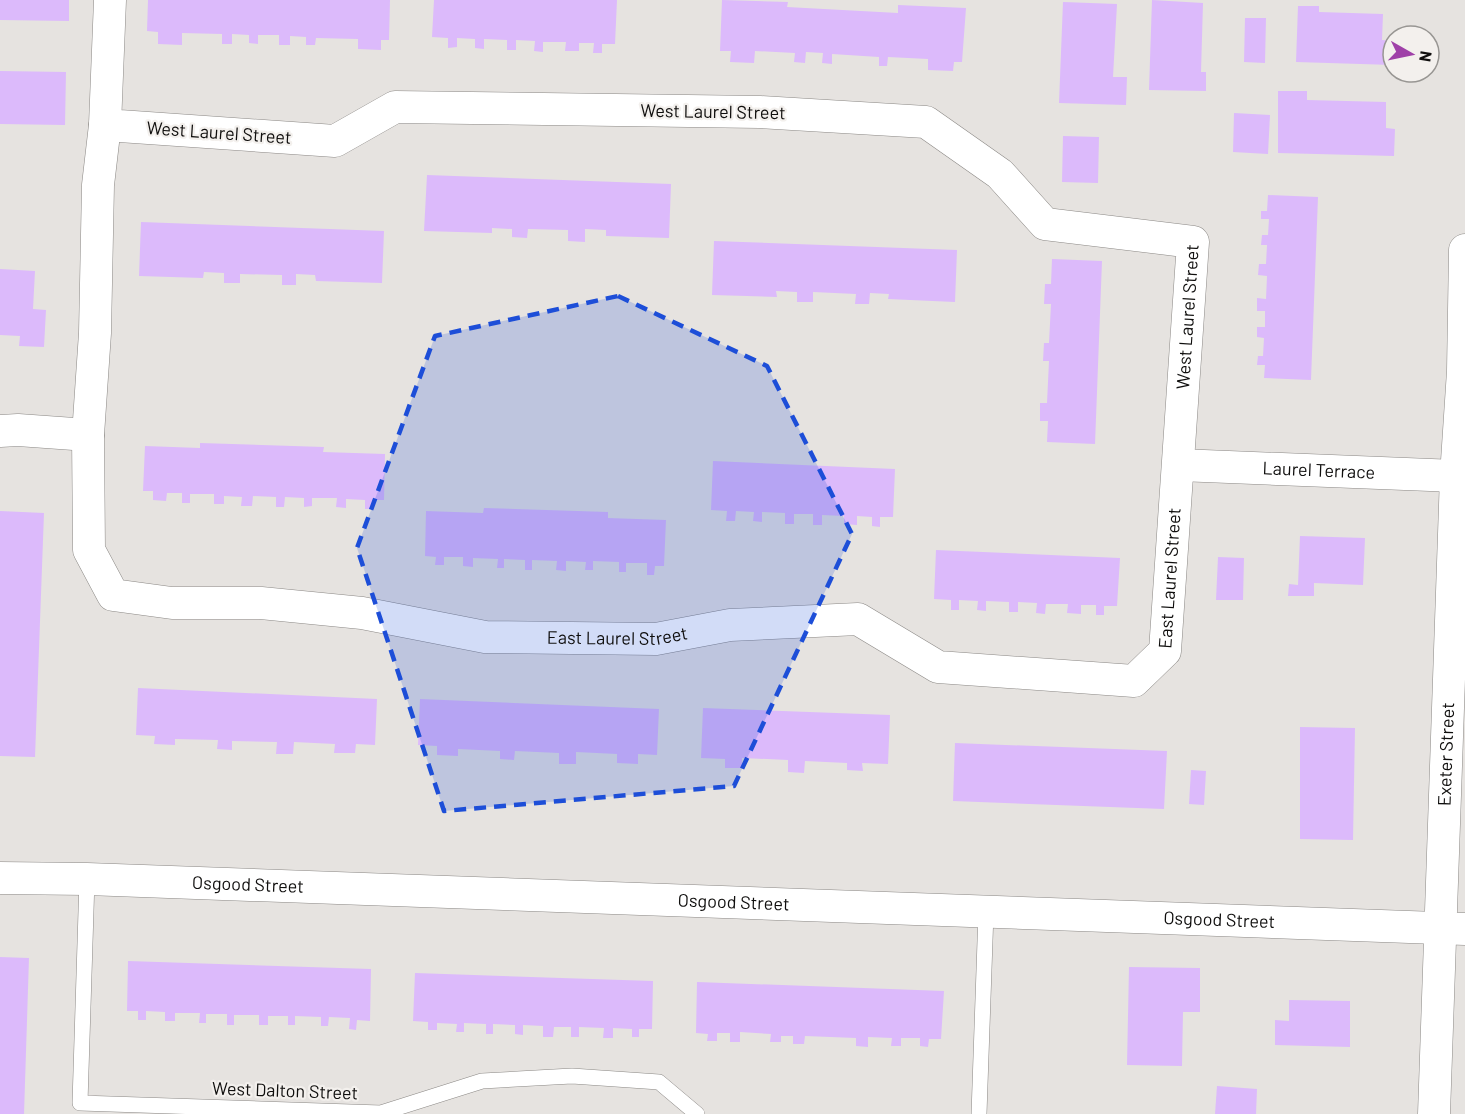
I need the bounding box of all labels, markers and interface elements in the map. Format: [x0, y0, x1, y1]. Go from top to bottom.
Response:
north arrow [1381, 24, 1441, 84]
text: N [1416, 50, 1437, 63]
street label: West Laurel Street [640, 99, 786, 123]
street label: West Laurel Street [146, 116, 292, 148]
street label: West Laurel Street [1171, 243, 1203, 390]
street label: Laurel Terrace [1262, 456, 1376, 483]
street label: East Laurel Street [1153, 507, 1185, 649]
street label: East Laurel Street [547, 621, 689, 649]
street label: Exeter Street [1433, 702, 1458, 806]
street label: Osgood Street [192, 871, 304, 897]
street label: Osgood Street [677, 888, 790, 914]
street label: Osgood Street [1163, 906, 1276, 932]
street label: West Dalton Street [212, 1076, 358, 1104]

